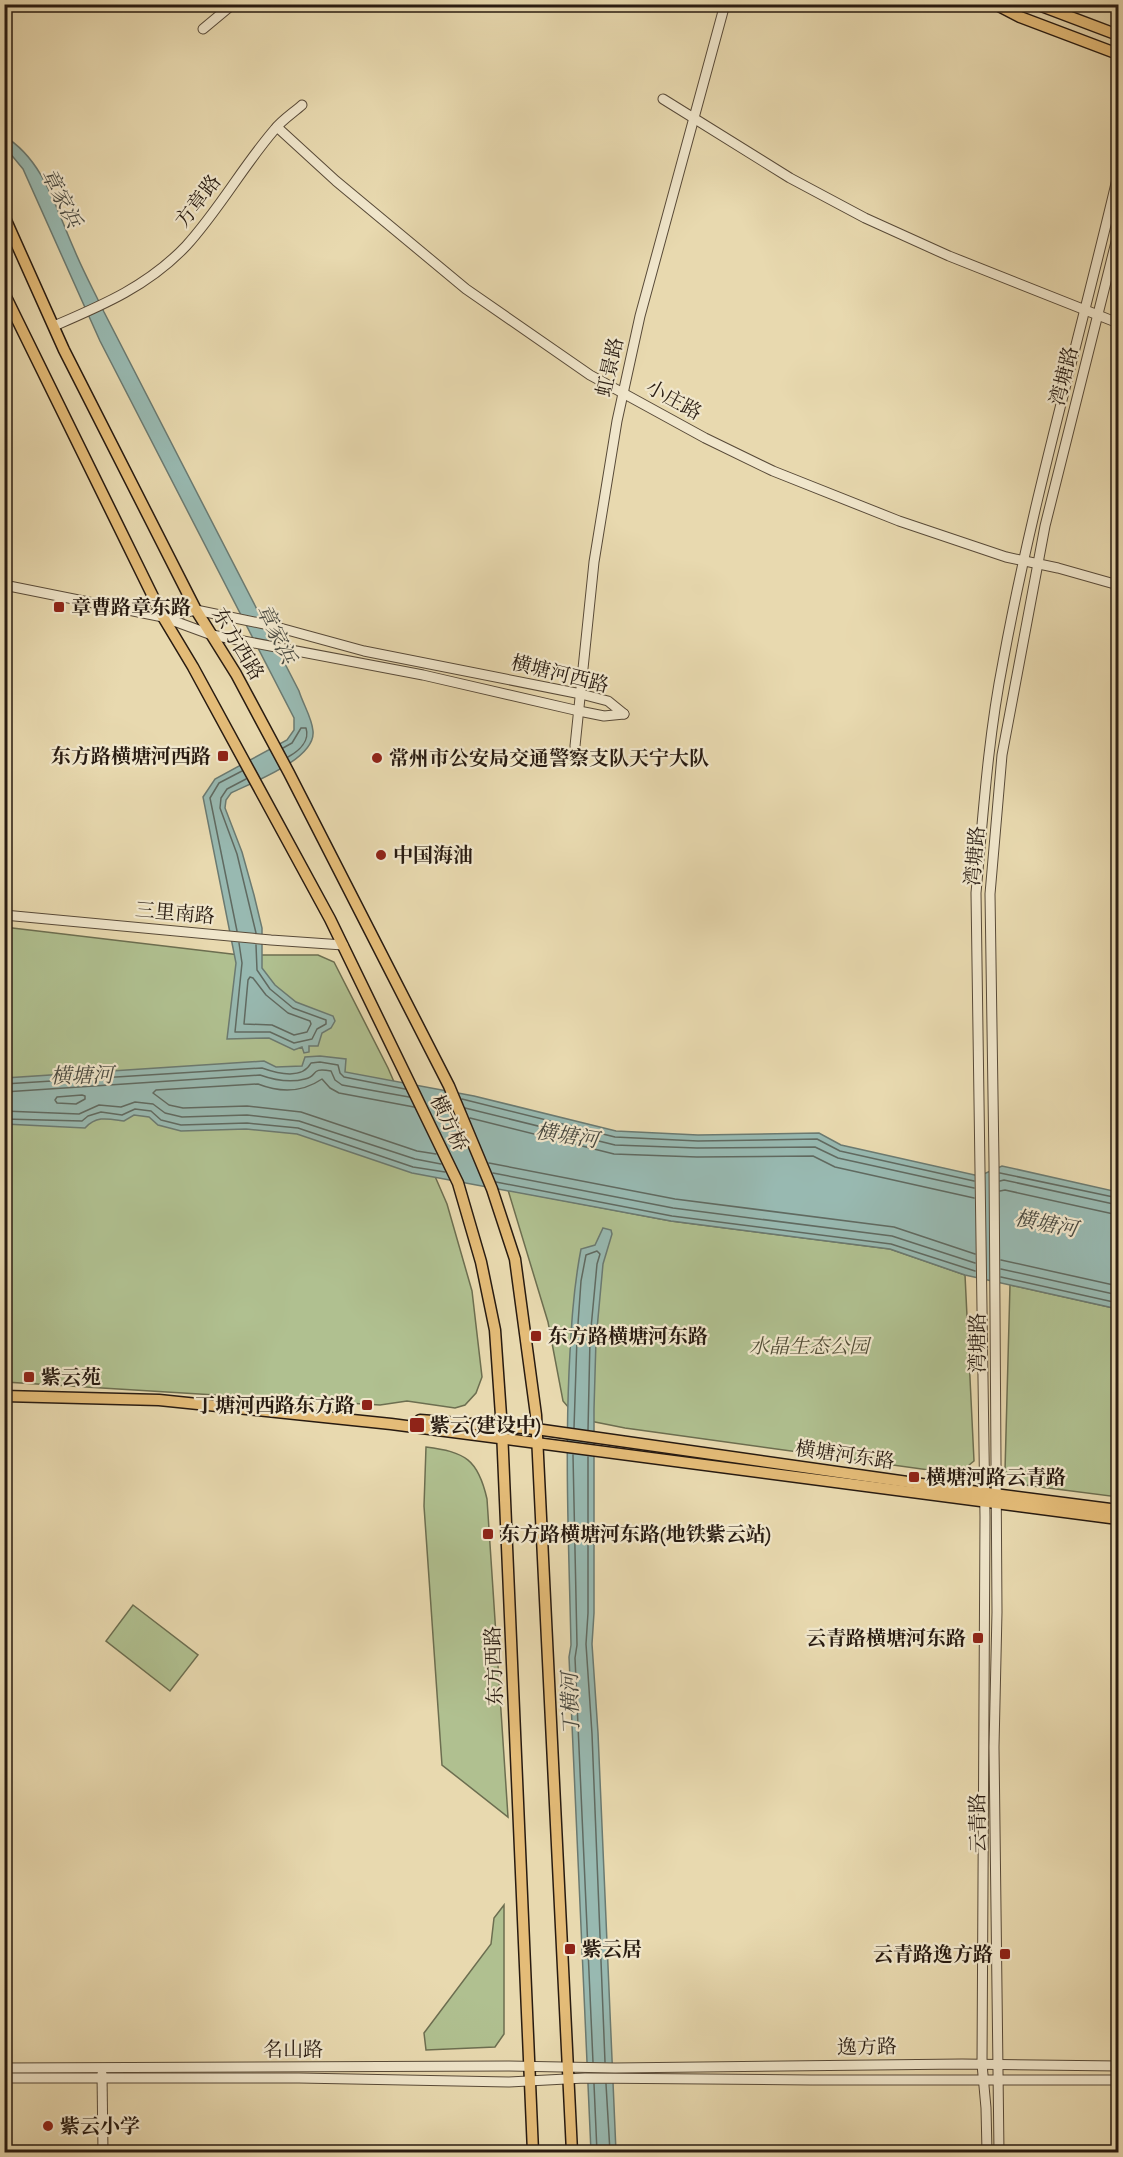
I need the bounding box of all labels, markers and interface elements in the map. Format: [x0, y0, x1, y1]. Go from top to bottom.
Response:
water label: 章家浜 [35, 164, 88, 234]
street label: 方章路 [170, 170, 226, 232]
street label: 虹景路 [591, 335, 629, 399]
street label: 湾塘路 [1045, 344, 1083, 408]
street label: 小庄路 [642, 375, 706, 425]
place label: 章曹路章东路 [71, 595, 191, 620]
marker: 章曹路章东路 [52, 600, 66, 614]
water label: 章家浜 [250, 600, 303, 670]
street label: 东方西路 [207, 603, 269, 685]
street label: 横塘河西路 [508, 650, 612, 698]
place label: 东方路横塘河西路 [51, 744, 211, 769]
place label: 常州市公安局交通警察支队天宁大队 [389, 746, 709, 771]
marker: 东方路横塘河西路 [216, 749, 230, 763]
marker: 常州市公安局交通警察支队天宁大队 [370, 751, 384, 765]
street label: 湾塘路 [960, 825, 990, 887]
place label: 中国海油 [393, 843, 473, 868]
marker: 中国海油 [374, 848, 388, 862]
street label: 三里南路 [134, 897, 216, 929]
water label: 横塘河 [50, 1062, 118, 1090]
street label: 横方桥 [425, 1091, 473, 1155]
water label: 横塘河 [534, 1118, 604, 1155]
water label: 横塘河 [1013, 1205, 1083, 1244]
street label: 湾塘路 [965, 1313, 990, 1373]
place label: 东方路横塘河东路 [548, 1324, 708, 1349]
marker: 东方路横塘河东路 [529, 1329, 543, 1343]
park label: 水晶生态公园 [749, 1334, 872, 1359]
place label: 紫云苑 [41, 1365, 101, 1390]
marker: 紫云苑 [22, 1370, 36, 1384]
place label: 丁塘河西路东方路 [195, 1393, 355, 1418]
marker: 丁塘河西路东方路 [360, 1398, 374, 1412]
place label: 紫云(建设中) [430, 1413, 541, 1438]
marker: 紫云(建设中) [408, 1416, 426, 1434]
street label: 横塘河东路 [794, 1436, 896, 1474]
place label: 横塘河路云青路 [926, 1465, 1066, 1490]
marker: 横塘河路云青路 [907, 1470, 921, 1484]
place label: 东方路横塘河东路(地铁紫云站) [500, 1522, 771, 1547]
marker: 东方路横塘河东路(地铁紫云站) [481, 1527, 495, 1541]
street label: 东方西路 [480, 1626, 508, 1706]
place label: 云青路横塘河东路 [806, 1626, 966, 1651]
marker: 云青路横塘河东路 [971, 1631, 985, 1645]
water label: 丁横河 [556, 1668, 586, 1736]
street label: 云青路 [965, 1793, 991, 1853]
place label: 紫云居 [582, 1937, 642, 1962]
marker: 紫云居 [563, 1942, 577, 1956]
place label: 云青路逸方路 [873, 1942, 993, 1967]
marker: 云青路逸方路 [998, 1947, 1012, 1961]
street label: 逸方路 [837, 2034, 897, 2060]
street label: 名山路 [263, 2037, 323, 2062]
place label: 紫云小学 [60, 2114, 140, 2139]
marker: 紫云小学 [41, 2119, 55, 2133]

